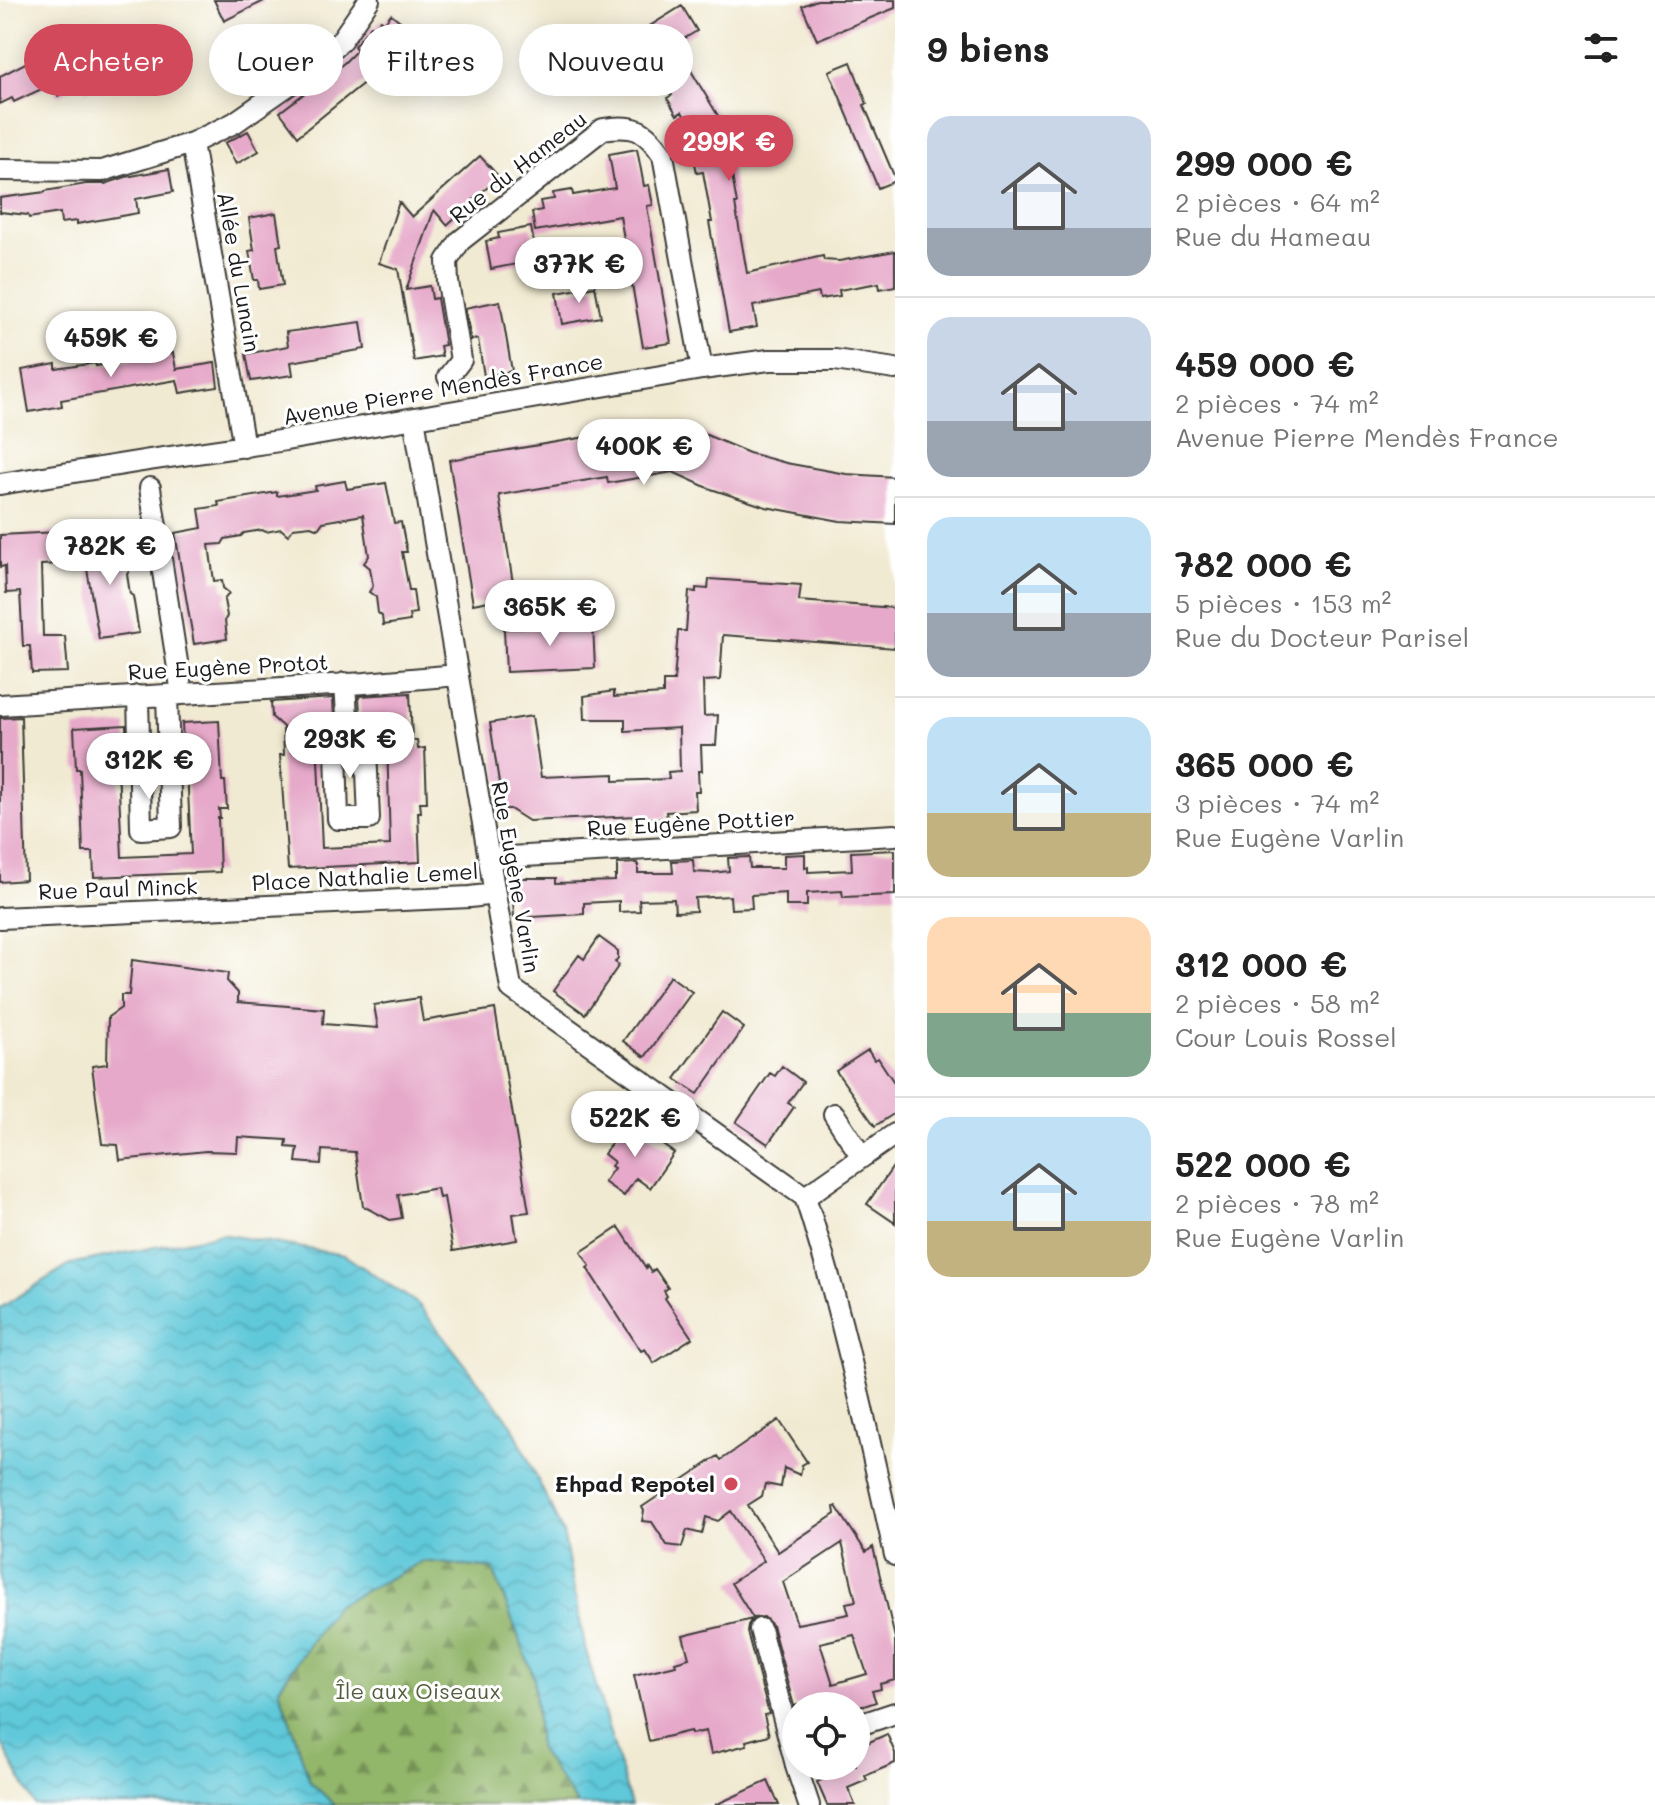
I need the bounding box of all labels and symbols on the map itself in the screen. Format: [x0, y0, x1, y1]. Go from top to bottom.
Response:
street label: Rue du Hameau [443, 104, 592, 229]
pin: 299K € [664, 115, 794, 183]
street label: Allée du Lunain [211, 190, 268, 354]
pin: 377K € [514, 237, 644, 305]
pin: 459K € [46, 311, 176, 379]
street label: Avenue Pierre Mendès France [281, 346, 605, 431]
pin: 400K € [579, 419, 709, 487]
pin: 782K € [45, 519, 175, 587]
pin: 365K € [485, 580, 615, 648]
street label: Rue Eugène Protot [127, 647, 329, 686]
pin: 293K € [285, 712, 415, 780]
pin: 312K € [84, 733, 214, 801]
street label: Rue Eugène Varlin [485, 779, 548, 975]
street label: Rue Eugène Pottier [586, 803, 796, 842]
street label: Place Nathalie Lemel [251, 856, 479, 897]
street label: Rue Paul Minck [38, 871, 198, 906]
pin: 522K € [570, 1091, 700, 1159]
place label: Ehpad Repotel [555, 1469, 715, 1498]
marker: Ehpad Repotel [722, 1475, 740, 1493]
park label: Île aux Oiseaux [335, 1676, 501, 1705]

